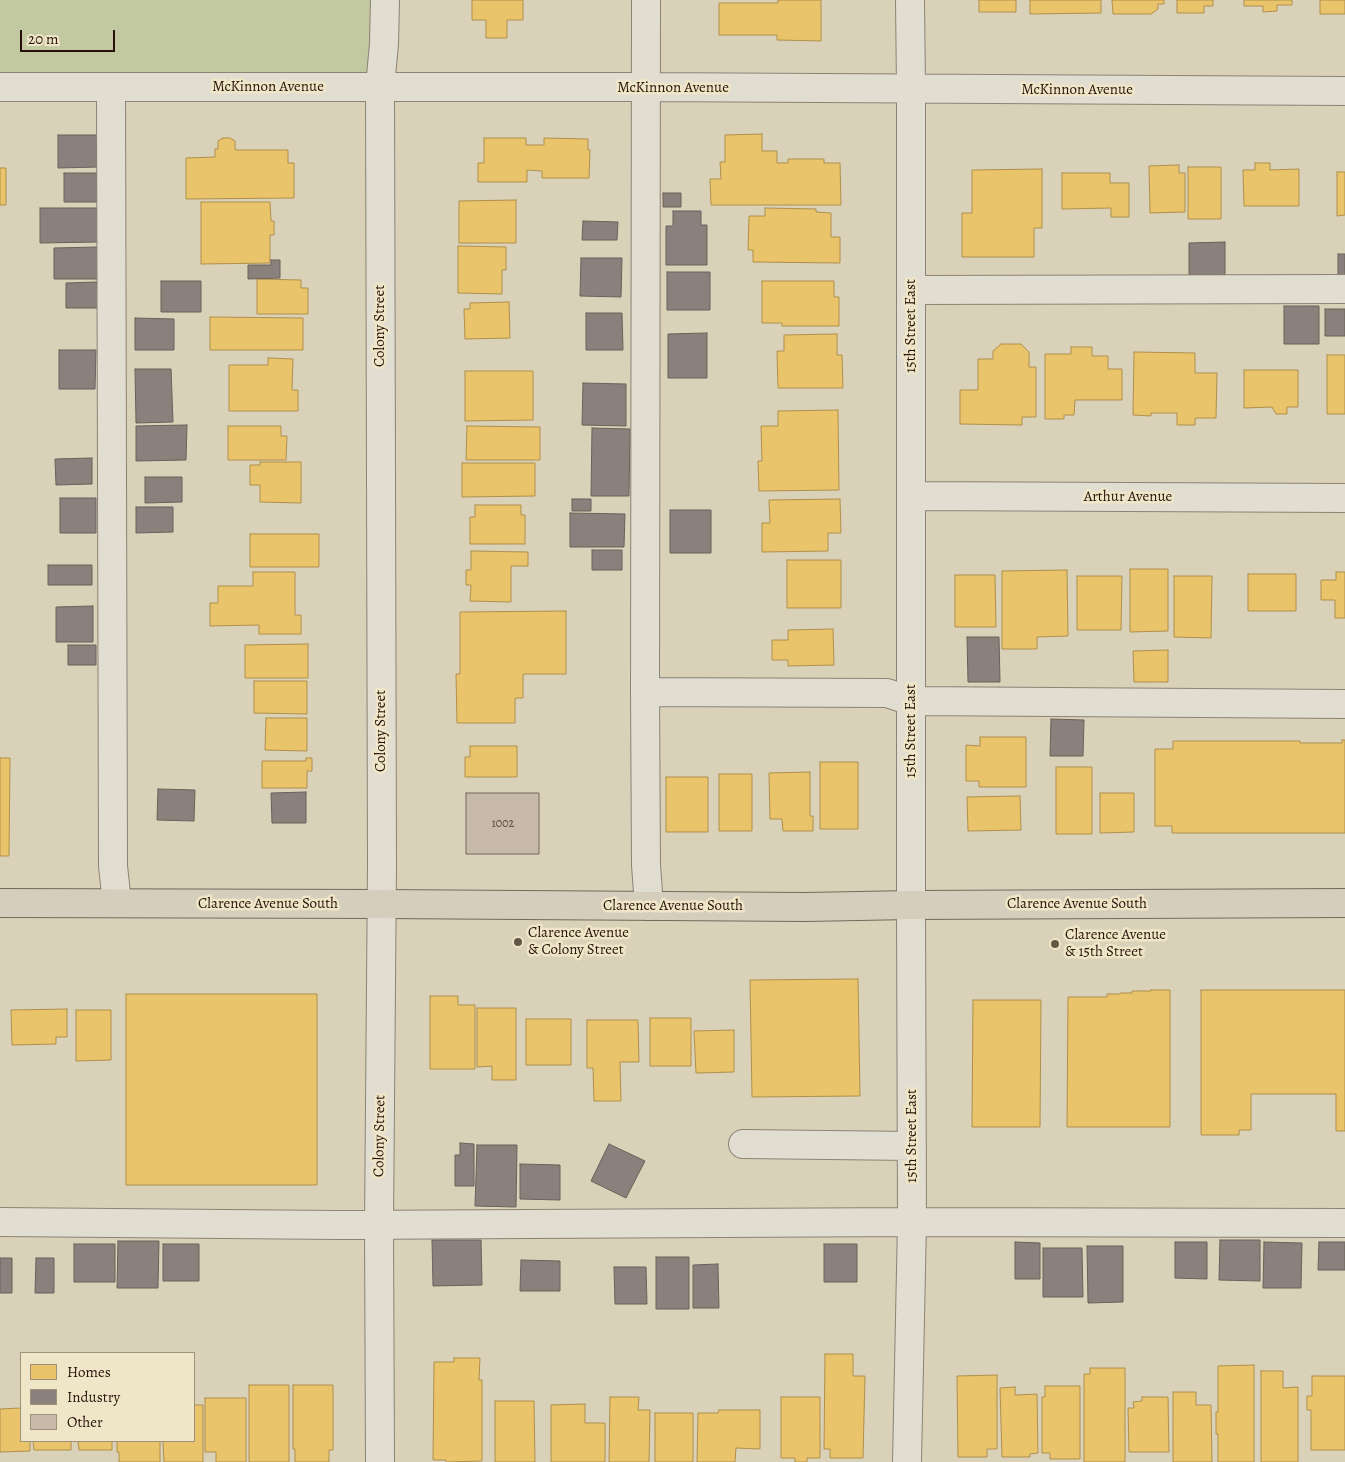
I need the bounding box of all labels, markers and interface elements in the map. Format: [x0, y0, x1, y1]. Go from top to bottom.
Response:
scale bar [22, 20, 118, 52]
text: 20 m [28, 29, 59, 49]
street label: McKinnon Avenue [212, 78, 324, 96]
street label: McKinnon Avenue [617, 79, 729, 97]
street label: McKinnon Avenue [1021, 81, 1133, 99]
street label: 15th Street East [902, 279, 920, 373]
street label: Colony Street [371, 285, 389, 367]
street label: Arthur Avenue [1084, 488, 1172, 506]
street label: 15th Street East [902, 684, 920, 778]
street label: Colony Street [372, 690, 390, 772]
house number: 1002 [492, 817, 514, 831]
street label: Clarence Avenue South [198, 895, 338, 913]
street label: Clarence Avenue South [1007, 895, 1147, 913]
street label: Clarence Avenue South [603, 897, 743, 915]
place label: Clarence Avenue & Colony Street [528, 924, 629, 959]
place label: Clarence Avenue & 15th Street [1065, 926, 1166, 961]
marker: Clarence Avenue & Colony Street [512, 936, 524, 948]
marker: Clarence Avenue & 15th Street [1049, 938, 1061, 950]
street label: 15th Street East [903, 1089, 921, 1183]
street label: Colony Street [370, 1095, 390, 1177]
legend [20, 1352, 195, 1442]
text: Homes [67, 1362, 111, 1382]
text: Industry [67, 1387, 120, 1407]
text: Other [67, 1412, 103, 1432]

